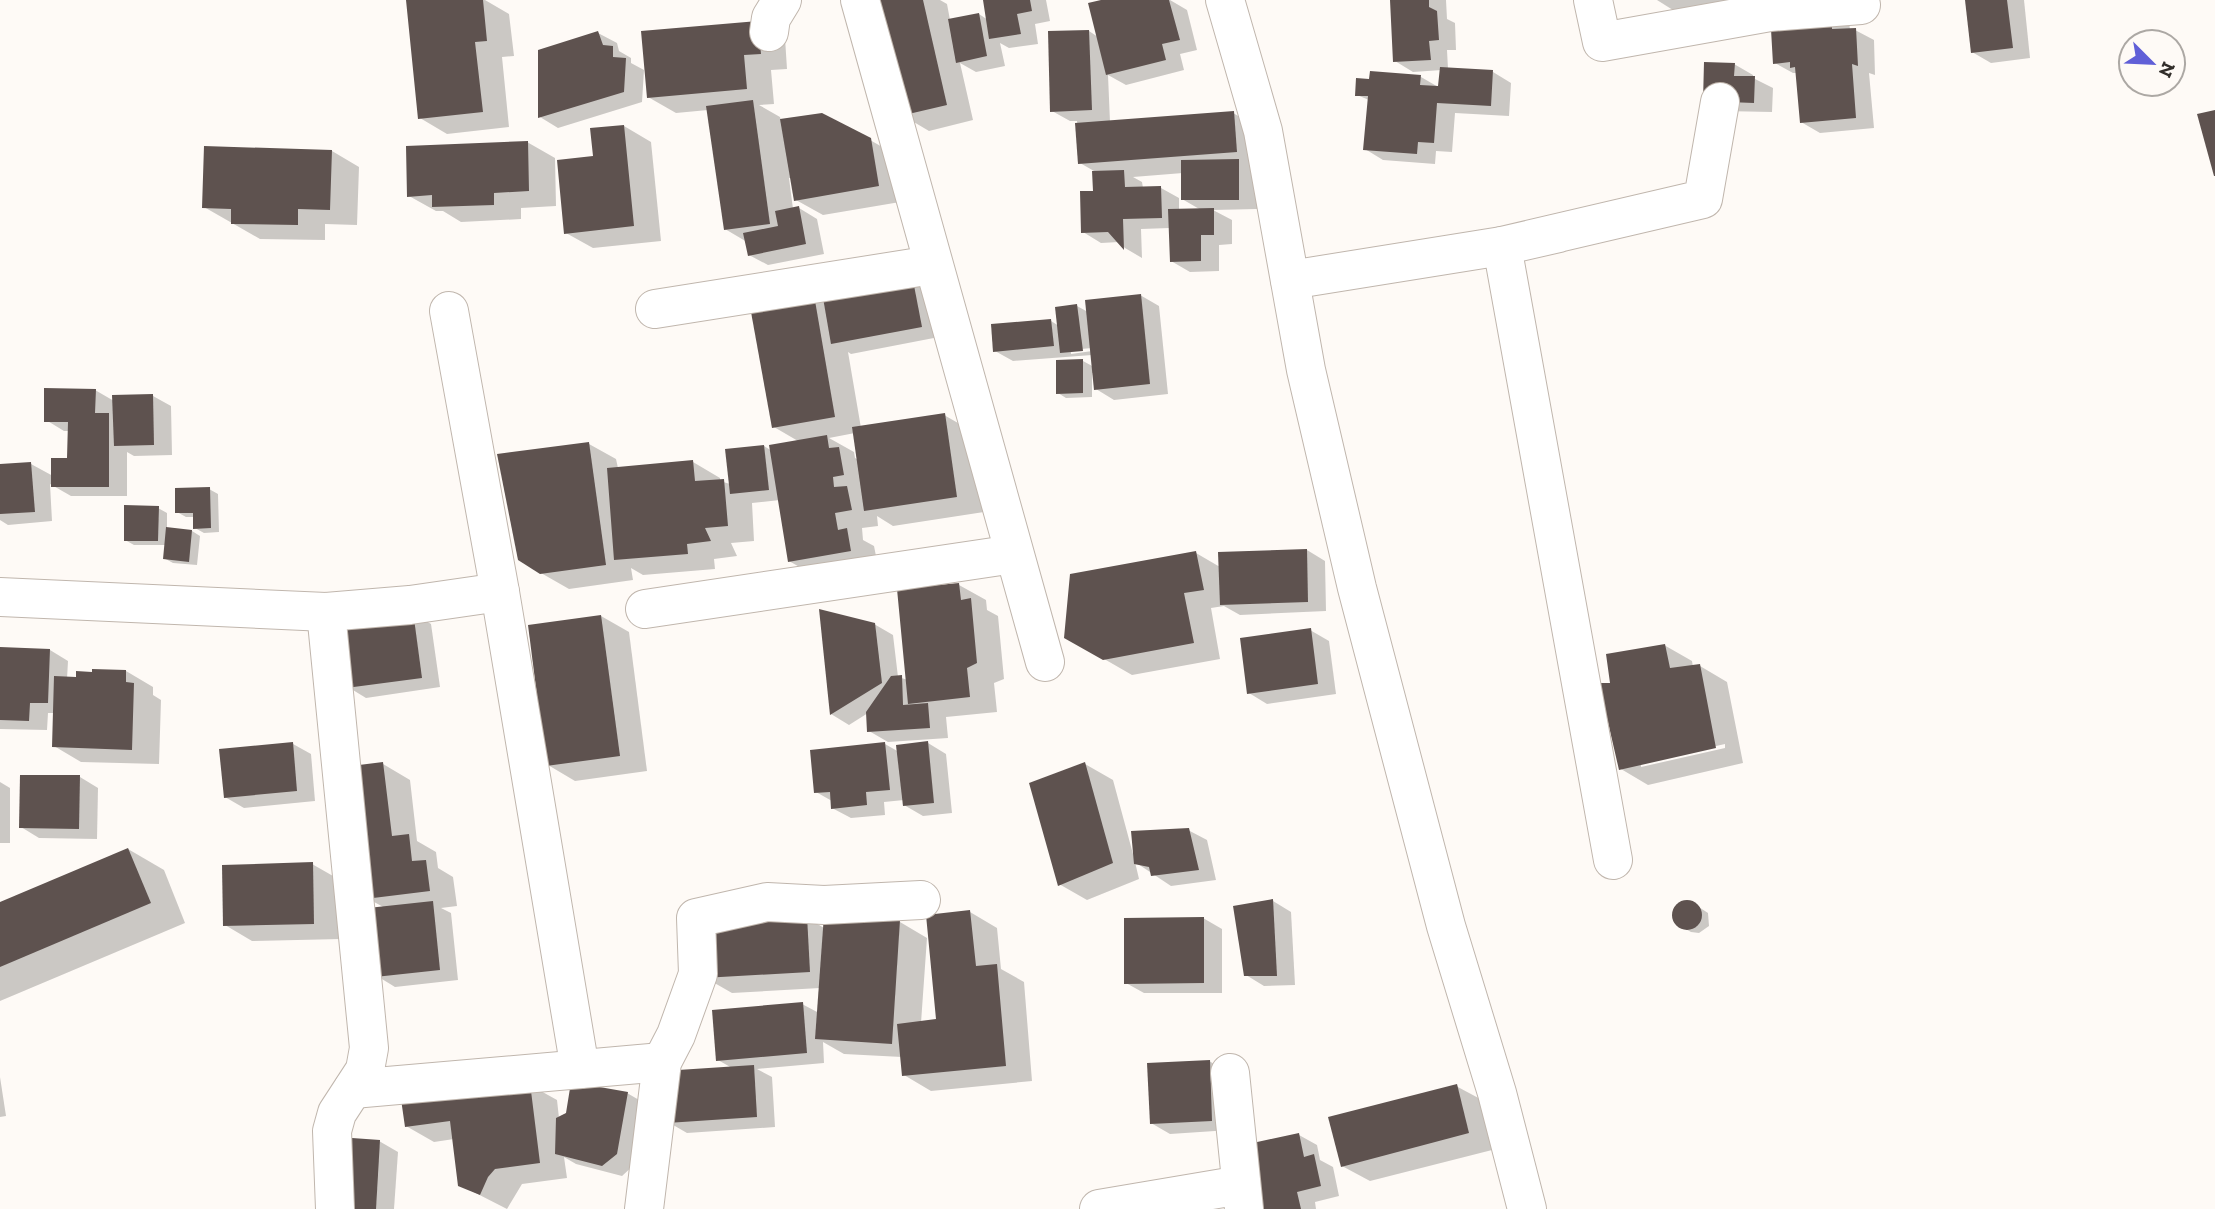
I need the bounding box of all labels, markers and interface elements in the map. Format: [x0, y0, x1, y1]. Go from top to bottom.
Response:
north arrow [2117, 28, 2187, 98]
text: N [2154, 58, 2181, 81]

